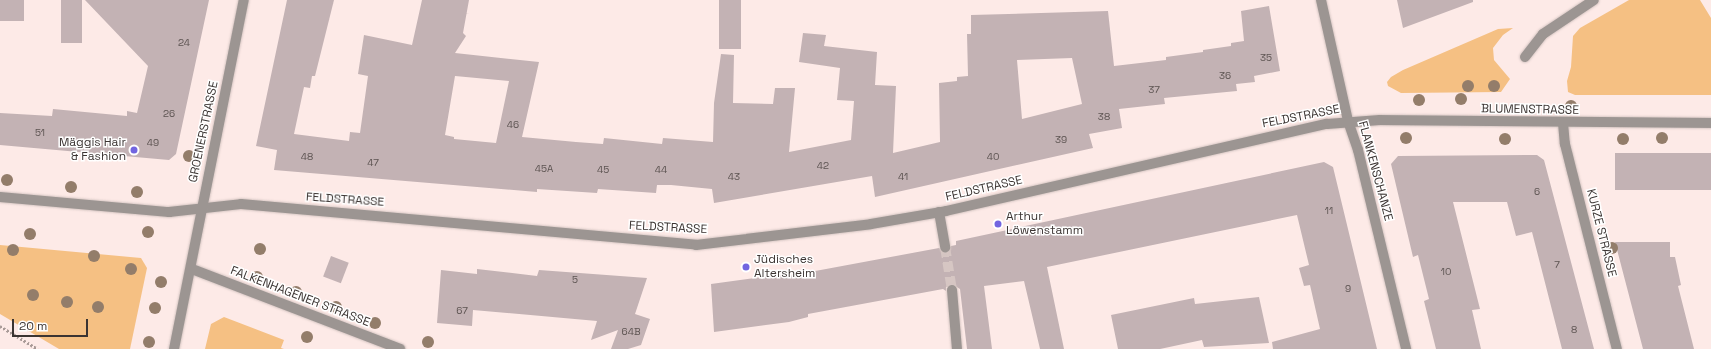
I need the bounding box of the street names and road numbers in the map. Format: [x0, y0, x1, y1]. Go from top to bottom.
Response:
street label: GROENERSTRASSE [186, 80, 222, 184]
street label: FELDSTRASSE [1261, 102, 1341, 132]
street label: BLUMENSTRASSE [1481, 102, 1579, 118]
street label: FLANKENSCHANZE [1355, 120, 1395, 222]
street label: FELDSTRASSE [944, 173, 1024, 205]
street label: KURZE STRASSE [1583, 187, 1619, 279]
street label: FELDSTRASSE [305, 190, 385, 210]
street label: FELDSTRASSE [628, 219, 708, 237]
street label: FALKENHAGENER STRASSE [228, 264, 372, 330]

